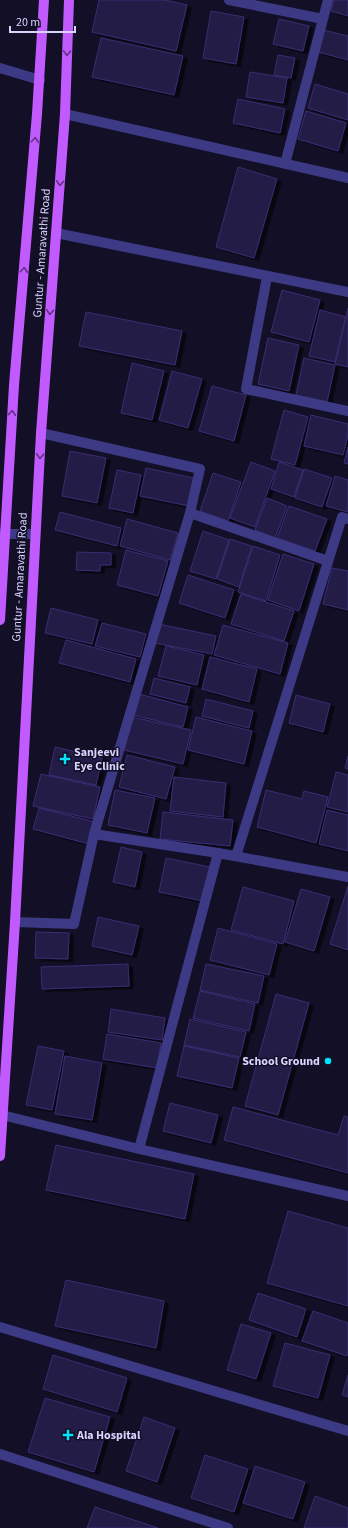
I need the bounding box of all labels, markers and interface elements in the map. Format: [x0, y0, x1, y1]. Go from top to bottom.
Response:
scale bar [10, 8, 75, 34]
text: 20 m [16, 14, 40, 31]
one-way arrow [63, 50, 72, 56]
one-way arrow [30, 137, 39, 143]
one-way arrow [55, 180, 64, 186]
street label: Guntur - Amaravathi Road [29, 188, 55, 318]
one-way arrow [19, 267, 28, 273]
one-way arrow [46, 309, 55, 315]
one-way arrow [8, 410, 17, 416]
one-way arrow [35, 453, 44, 459]
street label: Guntur - Amaravathi Road [8, 512, 32, 642]
place label: Sanjeevi Eye Clinic [74, 744, 125, 775]
marker: Sanjeevi Eye Clinic [59, 753, 71, 765]
place label: School Ground [242, 1053, 320, 1070]
marker: School Ground [323, 1056, 333, 1066]
place label: Ala Hospital [76, 1427, 141, 1444]
marker: Ala Hospital [62, 1429, 74, 1441]

